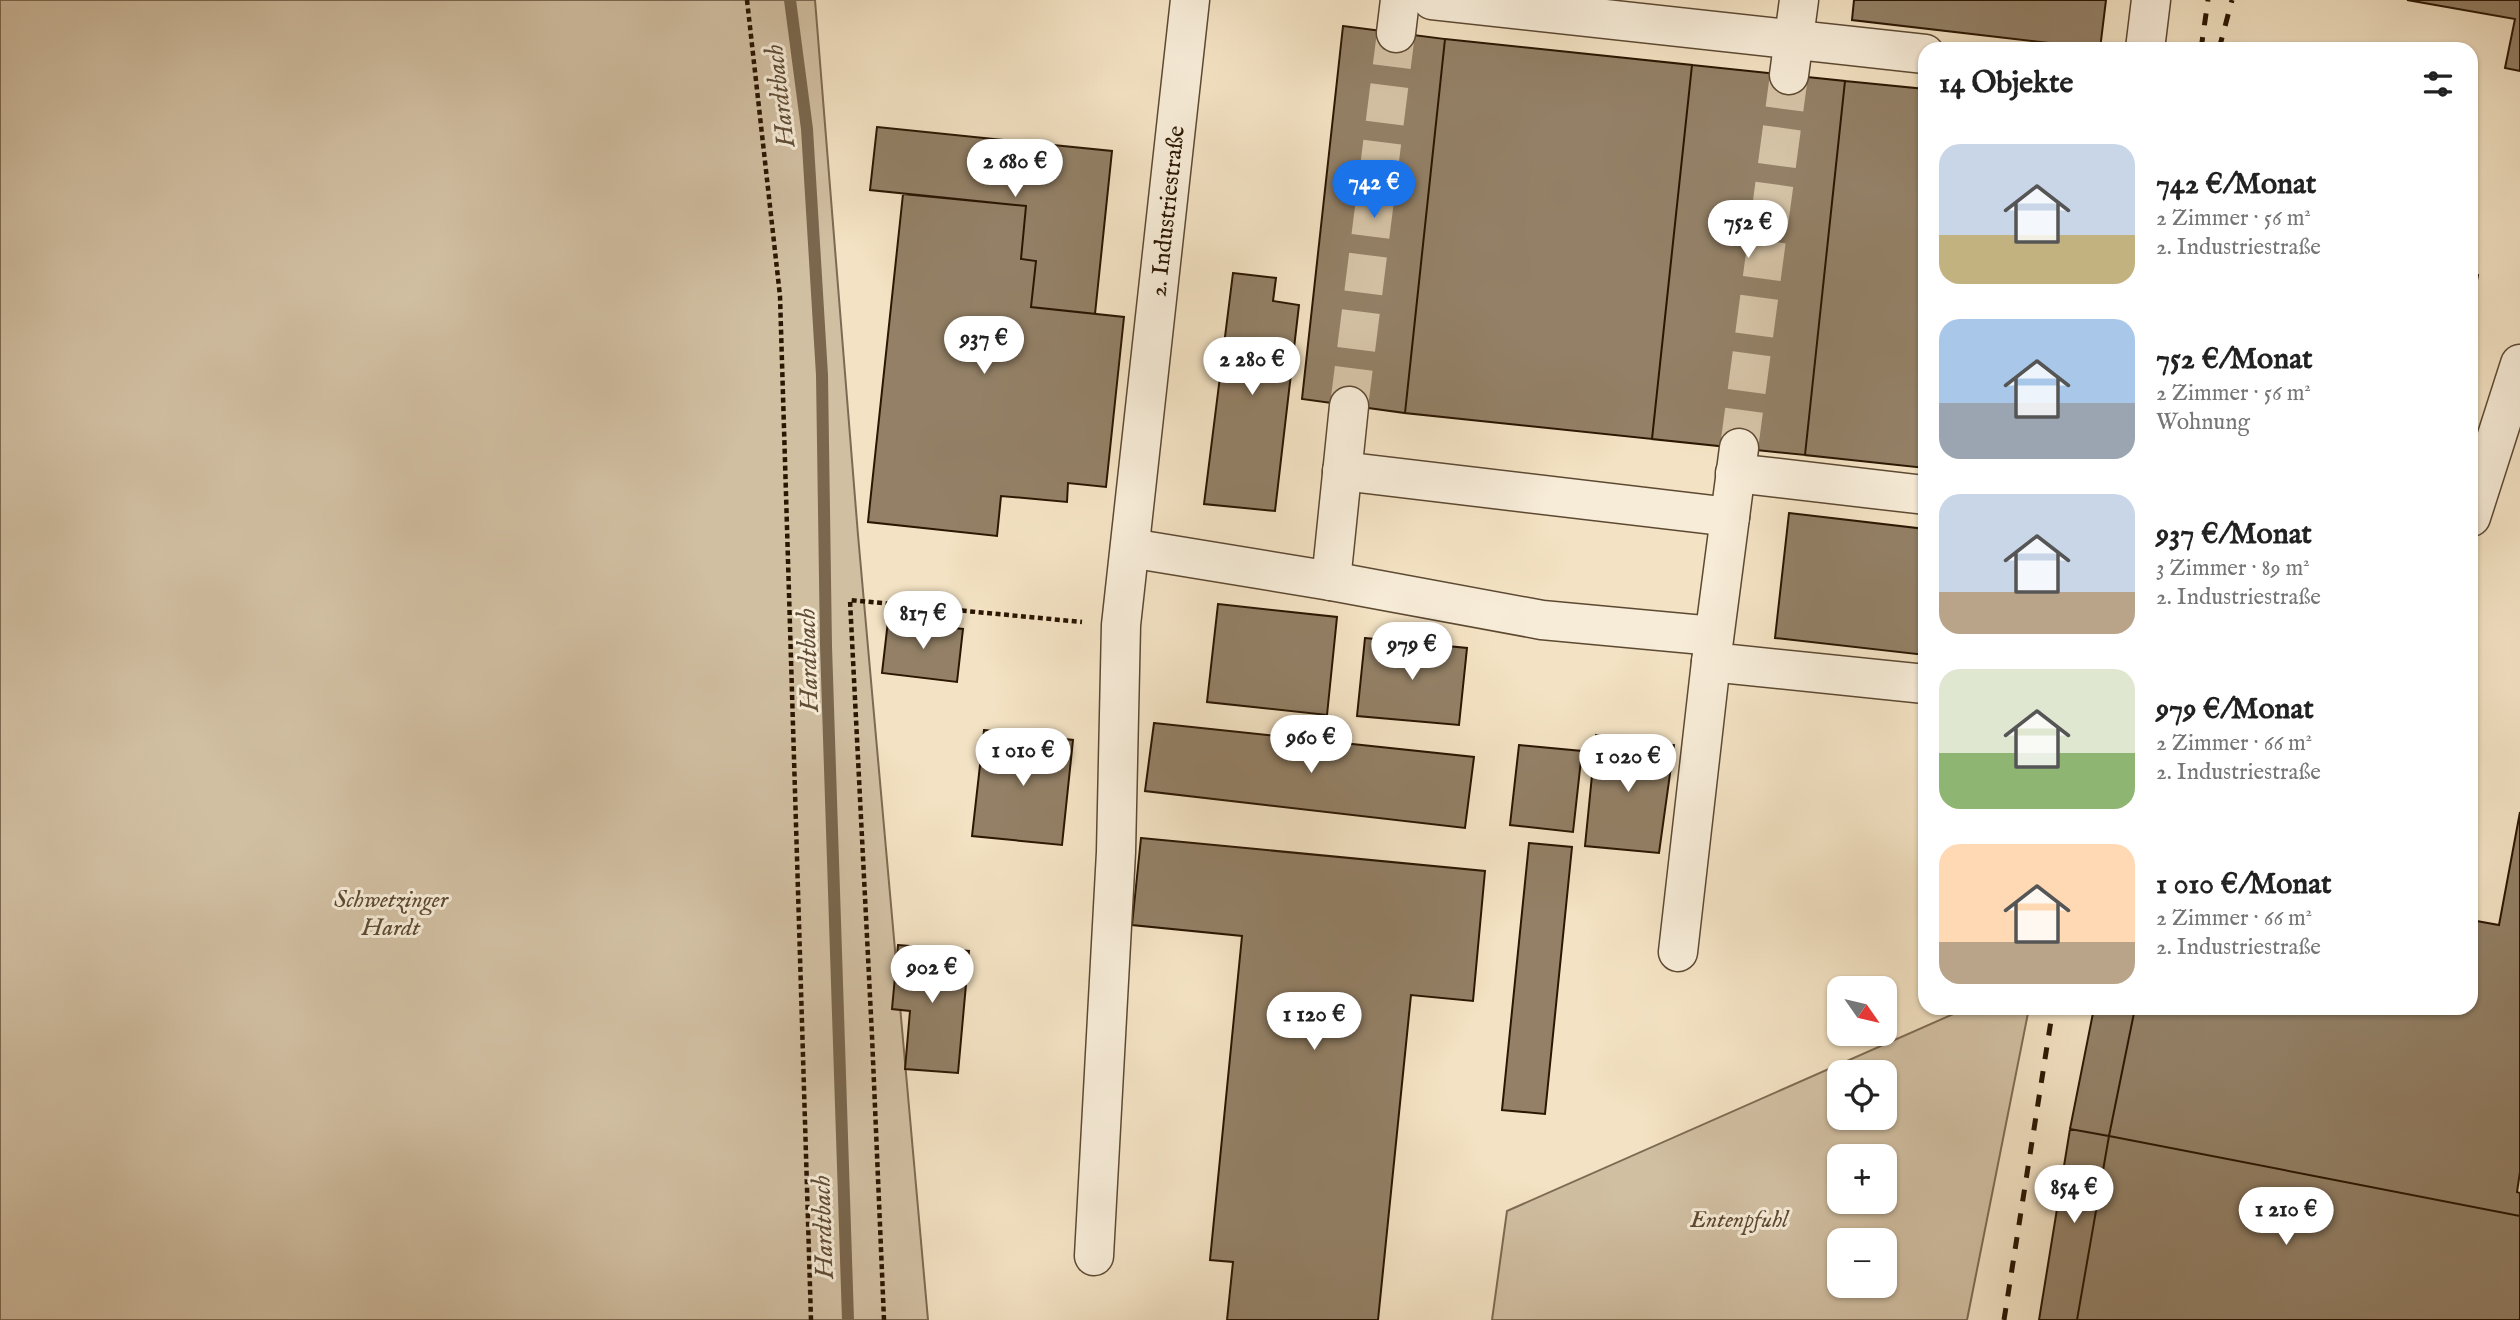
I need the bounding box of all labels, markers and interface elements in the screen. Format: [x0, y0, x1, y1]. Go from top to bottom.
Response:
water label: Hardtbach [758, 42, 803, 150]
text: 14 Objekte [1939, 65, 2073, 103]
icon: filters [2419, 65, 2457, 103]
street label: 2. Industriestraße [1143, 124, 1193, 299]
pin: 2 680 € [950, 140, 1080, 199]
text: 2 680 € [983, 147, 1047, 176]
pin: 742 € [1325, 160, 1423, 220]
text: 742 €/Monat [2156, 166, 2316, 204]
text: 742 € [1348, 168, 1400, 197]
icon: home [1995, 172, 2079, 256]
pin: 752 € [1699, 201, 1797, 260]
text: 2 Zimmer · 56 m² [2156, 204, 2311, 233]
text: 752 € [1724, 208, 1772, 237]
text: 2. Industriestraße [2156, 233, 2321, 262]
pin: 937 € [935, 316, 1033, 376]
text: 937 € [960, 324, 1008, 353]
pin: 2 280 € [1187, 338, 1317, 397]
text: 752 €/Monat [2156, 341, 2312, 379]
text: 2 280 € [1219, 345, 1285, 374]
icon: home [1995, 347, 2079, 431]
text: 2 Zimmer · 56 m² [2156, 379, 2311, 408]
text: Wohnung [2156, 408, 2250, 437]
text: 937 €/Monat [2156, 516, 2312, 554]
icon: home [1995, 522, 2079, 606]
text: 3 Zimmer · 89 m² [2156, 554, 2310, 583]
text: 2. Industriestraße [2156, 583, 2321, 612]
pin: 817 € [874, 592, 972, 651]
text: 817 € [900, 599, 946, 628]
water label: Hardtbach [790, 608, 827, 713]
pin: 979 € [1363, 622, 1461, 682]
text: 979 € [1387, 630, 1437, 659]
text: 979 €/Monat [2156, 691, 2314, 729]
icon: home [1995, 697, 2079, 781]
pin: 960 € [1262, 716, 1360, 775]
text: 960 € [1286, 723, 1336, 752]
pin: 1 010 € [958, 728, 1088, 788]
text: 2 Zimmer · 66 m² [2156, 729, 2312, 758]
pin: 1 020 € [1563, 734, 1693, 794]
text: 1 010 € [992, 736, 1055, 765]
text: 1 020 € [1595, 742, 1661, 771]
text: 2. Industriestraße [2156, 758, 2321, 787]
text: 1 010 €/Monat [2156, 866, 2332, 904]
icon: home [1995, 872, 2079, 956]
park label: Schwetzinger Hardt [334, 885, 450, 944]
text: 2 Zimmer · 66 m² [2156, 904, 2312, 933]
text: 2. Industriestraße [2156, 933, 2321, 962]
pin: 902 € [883, 946, 981, 1005]
text: 902 € [907, 953, 957, 982]
north arrow [1827, 976, 1897, 1046]
map controls [1827, 976, 1897, 1298]
pin: 1 120 € [1249, 992, 1379, 1052]
text: 1 120 € [1283, 1000, 1345, 1029]
button: locate [1827, 1060, 1897, 1130]
button: + [1827, 1144, 1897, 1214]
pin: 854 € [2025, 1166, 2123, 1225]
text: 854 € [2050, 1173, 2098, 1202]
water label: Hardtbach [805, 1175, 842, 1280]
pin: 1 210 € [2221, 1188, 2351, 1247]
text: 1 210 € [2255, 1195, 2317, 1224]
park label: Entenpfuhl [1689, 1205, 1790, 1236]
button: − [1827, 1228, 1897, 1298]

